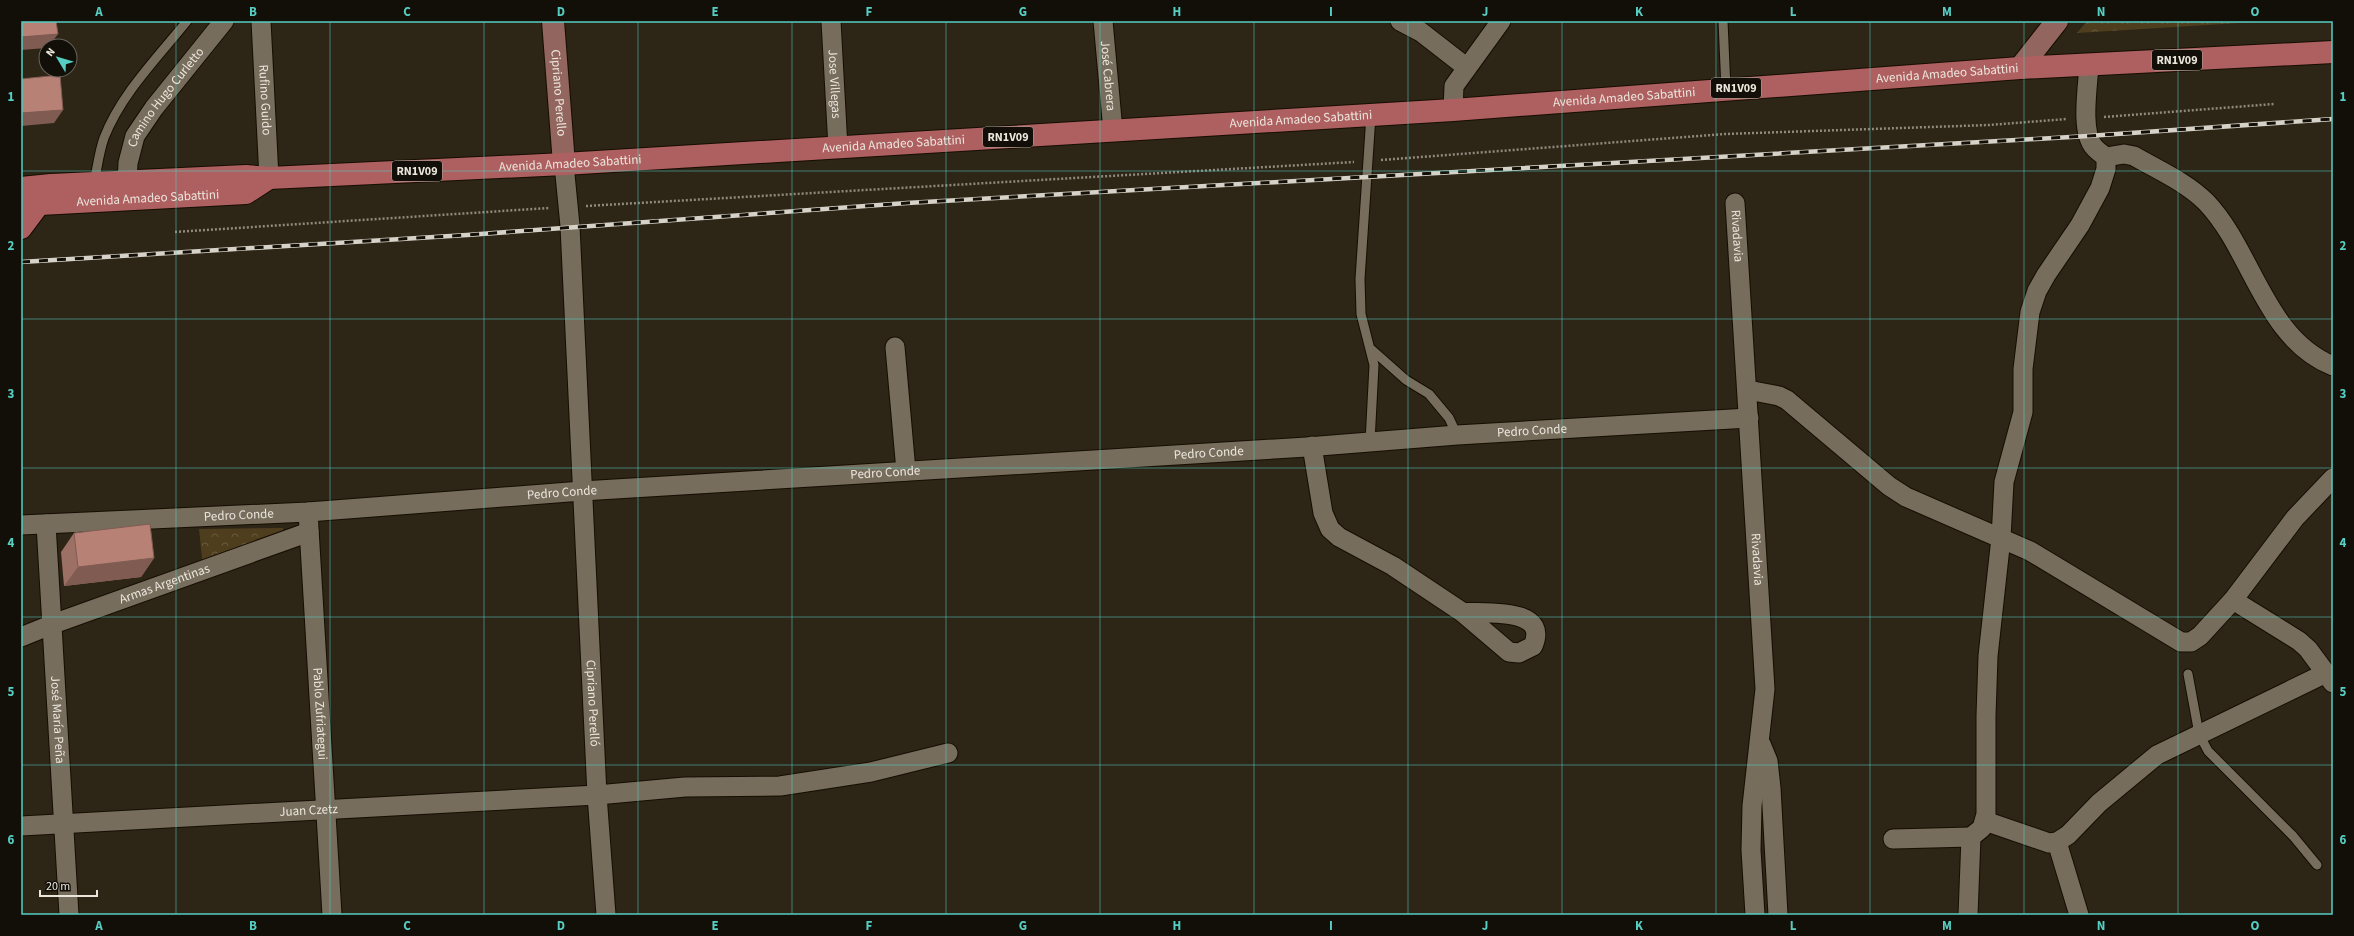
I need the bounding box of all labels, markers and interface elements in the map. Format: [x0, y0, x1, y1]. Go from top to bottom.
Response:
text: A [94, 3, 103, 21]
text: B [249, 3, 257, 21]
text: C [403, 3, 411, 21]
text: D [557, 3, 565, 21]
text: E [711, 3, 719, 21]
text: F [866, 3, 873, 21]
text: G [1019, 3, 1027, 21]
text: H [1173, 3, 1181, 21]
text: I [1329, 3, 1333, 21]
text: J [1482, 3, 1488, 21]
text: K [1635, 3, 1644, 21]
text: L [1790, 3, 1797, 21]
text: M [1942, 3, 1952, 21]
text: N [2097, 3, 2105, 21]
text: O [2251, 3, 2260, 21]
north arrow [38, 38, 78, 78]
street label: José Cabrera [1096, 40, 1120, 112]
street label: Camino Hugo Curletto [124, 44, 208, 149]
text: N [42, 45, 59, 60]
street label: Cipriano Perello [546, 49, 571, 137]
street label: Jose Villegas [824, 49, 845, 119]
road number: RN1V09 [2152, 50, 2202, 70]
street label: Avenida Amadeo Sabattini [1875, 59, 2019, 88]
street label: Rufino Guido [254, 64, 276, 136]
road number: RN1V09 [1711, 78, 1761, 98]
street label: Avenida Amadeo Sabattini [1552, 83, 1696, 112]
text: 1 [8, 88, 15, 106]
text: 1 [2340, 88, 2347, 106]
street label: Avenida Amadeo Sabattini [1229, 106, 1373, 133]
road number: RN1V09 [983, 127, 1033, 147]
street label: Avenida Amadeo Sabattini [822, 131, 965, 157]
street label: Avenida Amadeo Sabattini [498, 150, 642, 176]
road number: RN1V09 [392, 161, 442, 181]
street label: Avenida Amadeo Sabattini [76, 185, 220, 211]
street label: Rivadavia [1726, 209, 1748, 263]
text: 2 [8, 237, 15, 255]
text: 2 [2340, 237, 2347, 255]
text: 3 [8, 385, 15, 403]
text: 3 [2340, 385, 2347, 403]
street label: Pedro Conde [1496, 420, 1567, 442]
street label: Pedro Conde [1173, 442, 1244, 464]
street label: Pedro Conde [850, 461, 921, 484]
street label: Pedro Conde [526, 481, 597, 504]
street label: Pedro Conde [203, 505, 274, 526]
street label: Rivadavia [1746, 533, 1768, 586]
text: 4 [8, 534, 15, 552]
text: 4 [2340, 534, 2347, 552]
street label: Armas Argentinas [117, 559, 213, 608]
street label: Cipriano Perelló [582, 659, 604, 747]
street label: Pablo Zufriategui [308, 667, 332, 760]
street label: José María Peña [46, 675, 69, 764]
text: 5 [8, 683, 15, 701]
text: 5 [2340, 683, 2347, 701]
street label: Juan Czetz [279, 800, 339, 821]
text: 6 [8, 831, 15, 849]
text: 6 [2340, 831, 2347, 849]
scale bar [40, 872, 97, 898]
text: 20 m [46, 878, 70, 895]
text: A [94, 917, 103, 935]
text: B [249, 917, 257, 935]
text: C [403, 917, 411, 935]
text: D [557, 917, 565, 935]
text: E [711, 917, 719, 935]
text: F [866, 917, 873, 935]
text: G [1019, 917, 1027, 935]
text: H [1173, 917, 1181, 935]
text: I [1329, 917, 1333, 935]
text: J [1482, 917, 1488, 935]
text: K [1635, 917, 1644, 935]
text: L [1790, 917, 1797, 935]
text: M [1942, 917, 1952, 935]
text: N [2097, 917, 2105, 935]
text: O [2251, 917, 2260, 935]

